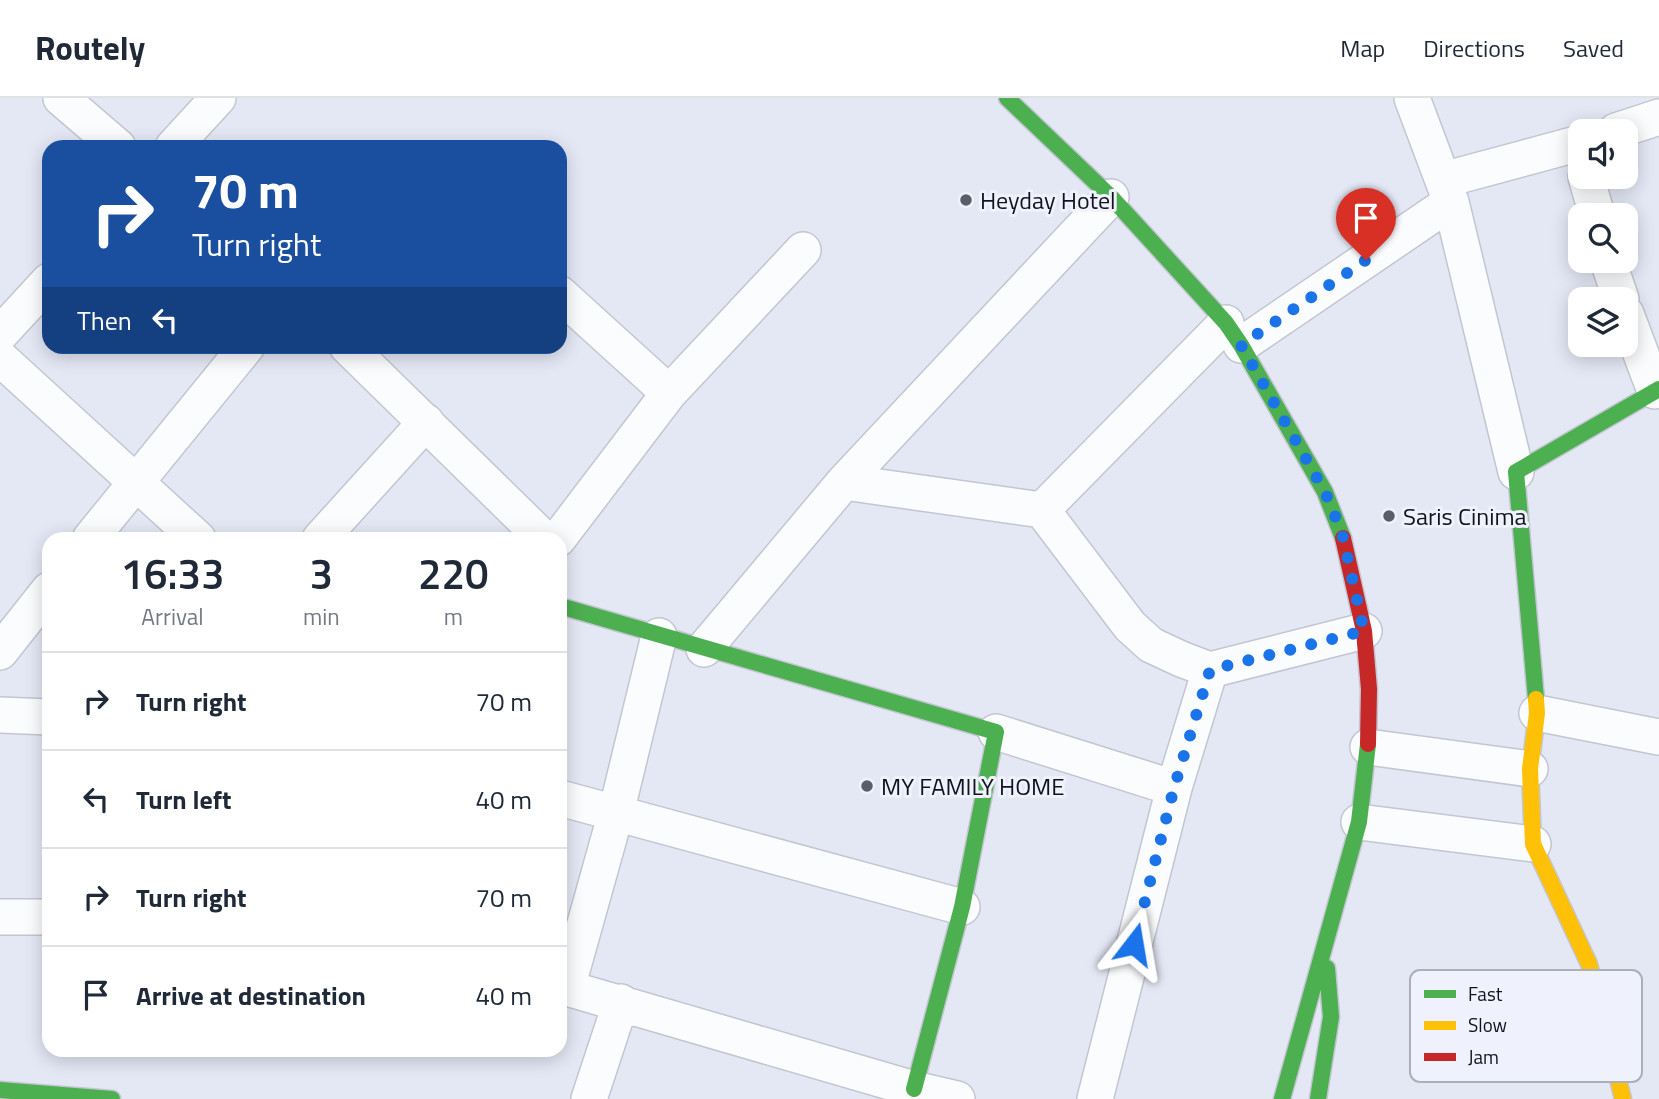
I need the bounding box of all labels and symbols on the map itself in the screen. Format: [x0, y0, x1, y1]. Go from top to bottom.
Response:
place label: Heyday Hotel [980, 182, 1116, 218]
pin [1336, 188, 1396, 260]
marker: Heyday Hotel [958, 192, 974, 208]
place label: Saris Cinima [1403, 498, 1527, 534]
marker: Saris Cinima [1381, 508, 1397, 524]
place label: MY FAMILY HOME [881, 768, 1065, 804]
marker: MY FAMILY HOME [859, 778, 875, 794]
position arrow [1097, 907, 1171, 981]
legend [1410, 970, 1642, 1082]
text: Fast [1468, 979, 1503, 1008]
text: Slow [1468, 1010, 1507, 1039]
text: Jam [1468, 1042, 1499, 1071]

